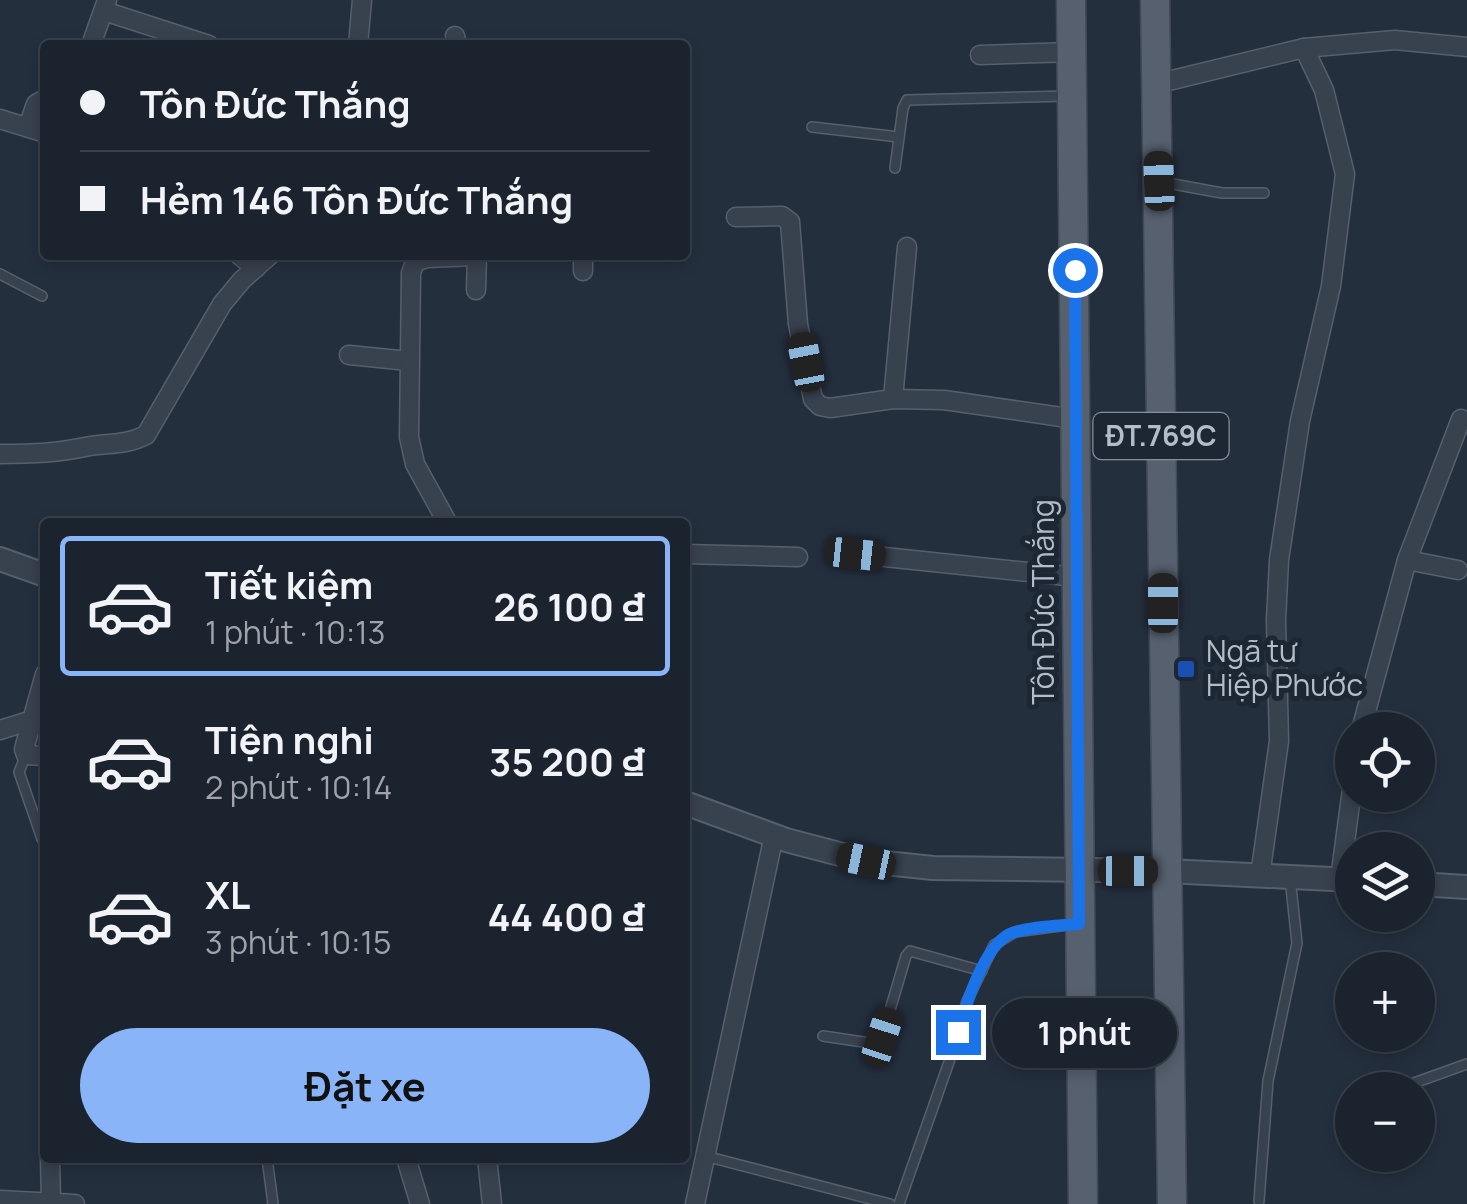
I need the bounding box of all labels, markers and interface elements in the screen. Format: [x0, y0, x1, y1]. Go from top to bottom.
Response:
text: Tôn Đức Thắng [140, 77, 411, 129]
car [1143, 150, 1175, 212]
text: Hẻm 146 Tôn Đức Thắng [140, 173, 573, 225]
route start [1053, 248, 1098, 293]
car [786, 330, 826, 394]
road number: ĐT.769C [1094, 413, 1228, 459]
street label: Tôn Đức Thắng [1022, 499, 1063, 705]
car [825, 536, 887, 572]
text: Tiết kiệm [205, 558, 373, 610]
icon: car [85, 561, 175, 651]
car [1148, 573, 1178, 633]
text: 26 100 ₫ [493, 580, 645, 632]
text: 1 phút · 10:13 [205, 610, 385, 654]
place label: Ngã tư Hiệp Phước [1206, 630, 1363, 705]
marker: Ngã tư Hiệp Phước [1175, 658, 1197, 680]
map controls [1335, 712, 1435, 1172]
button: locate [1335, 712, 1435, 812]
text: Tiện nghi [205, 713, 374, 765]
icon: car [85, 716, 175, 806]
text: 35 200 ₫ [489, 735, 645, 787]
text: 2 phút · 10:14 [205, 765, 392, 809]
button: layers [1335, 832, 1435, 932]
car [834, 840, 898, 882]
car [1098, 856, 1158, 886]
text: XL [205, 868, 250, 920]
icon: car [85, 871, 175, 961]
text: 44 400 ₫ [487, 890, 645, 942]
text: 3 phút · 10:15 [205, 920, 391, 964]
button: + [1335, 952, 1435, 1052]
callout: 1 phút [993, 997, 1178, 1067]
car [858, 1004, 906, 1070]
route end [936, 1010, 981, 1055]
text: 1 phút [1037, 1011, 1132, 1055]
button: Đặt xe [80, 1028, 650, 1143]
button: − [1335, 1072, 1435, 1172]

